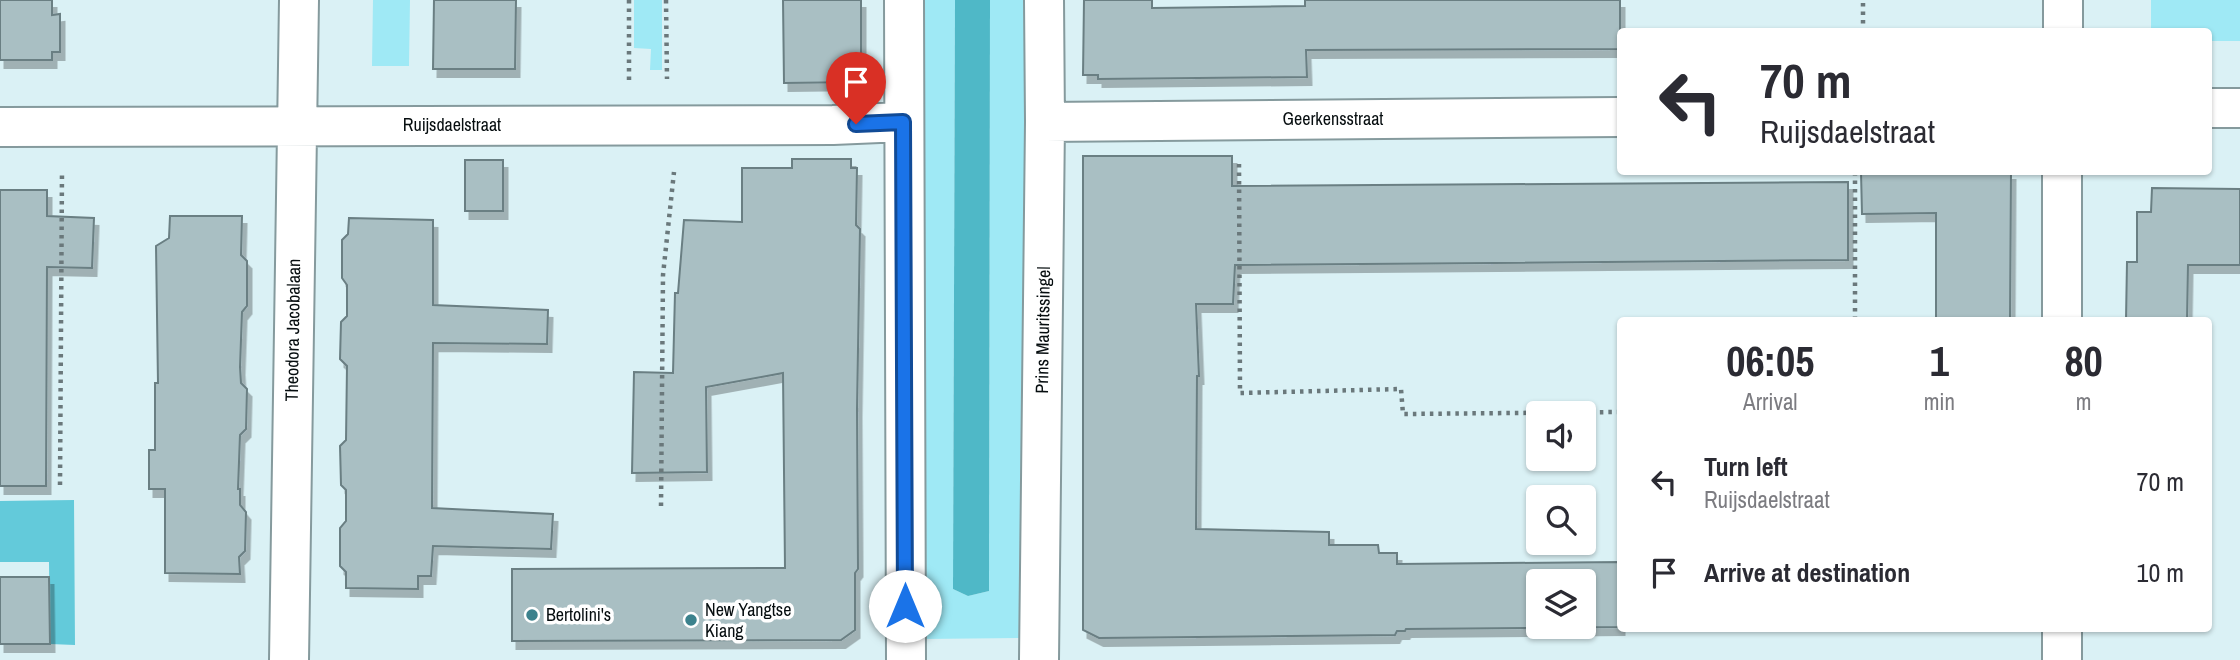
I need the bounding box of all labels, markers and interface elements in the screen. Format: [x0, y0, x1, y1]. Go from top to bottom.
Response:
text: 70 m [1760, 47, 1852, 113]
pin [826, 52, 886, 124]
icon: left [1645, 56, 1736, 147]
icon: arrive [837, 63, 875, 101]
street label: Geerkensstraat [1283, 106, 1383, 131]
text: Ruijsdaelstraat [1760, 110, 1935, 153]
street label: Ruijsdaelstraat [403, 112, 501, 137]
street label: Theodora Jacobalaan [279, 258, 306, 402]
street label: Prins Mauritssingel [1029, 266, 1056, 394]
text: 06:05 [1726, 333, 1814, 389]
text: 1 [1930, 333, 1949, 389]
text: 80 [2064, 333, 2103, 389]
text: Arrival [1743, 386, 1798, 417]
text: min [1924, 386, 1955, 417]
text: m [2076, 386, 2091, 417]
map controls [1526, 401, 1596, 639]
button: sound [1526, 401, 1596, 471]
text: Turn left [1704, 449, 1788, 484]
icon: left [1645, 463, 1683, 501]
text: 70 m [2137, 464, 2184, 499]
text: Ruijsdaelstraat [1704, 484, 1830, 515]
button: search [1526, 485, 1596, 555]
icon: arrive [1645, 554, 1683, 592]
text: Arrive at destination [1704, 555, 1910, 590]
text: 10 m [2137, 555, 2184, 590]
position arrow [868, 569, 942, 643]
button: layers [1526, 569, 1596, 639]
place label: New Yangtse Kiang [705, 597, 791, 643]
place label: Bertolini's [546, 602, 611, 627]
marker: Bertolini's [524, 607, 540, 623]
marker: New Yangtse Kiang [683, 612, 699, 628]

